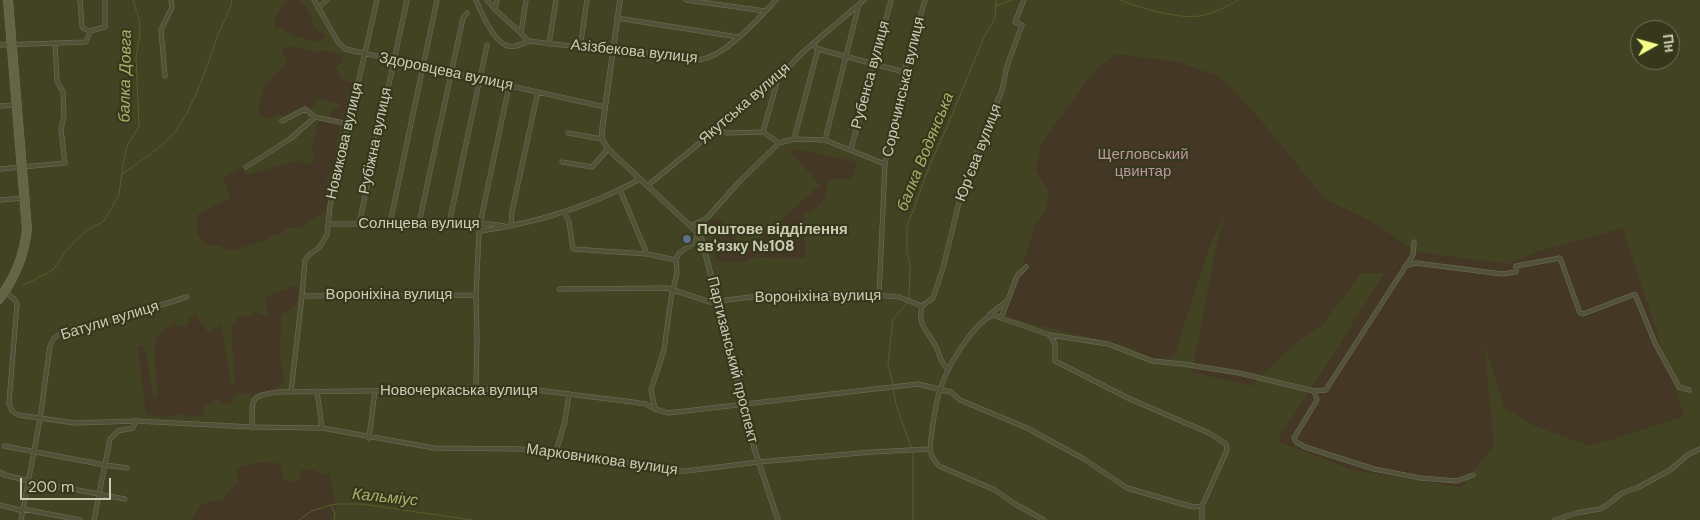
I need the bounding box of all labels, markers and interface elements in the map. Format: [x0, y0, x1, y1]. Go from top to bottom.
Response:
street label: Сорочинська вулиця [879, 15, 929, 159]
street label: Рубенса вулиця [848, 19, 894, 131]
north arrow [1630, 20, 1680, 70]
water label: балка Довга [116, 29, 136, 123]
text: Пн [1659, 33, 1679, 54]
street label: Азізбекова вулиця [570, 36, 698, 68]
street label: Здоровцева вулиця [377, 49, 515, 95]
street label: Якутська вулиця [696, 59, 794, 149]
street label: Новикова вулиця [323, 81, 367, 201]
street label: Рубіжна вулиця [356, 86, 396, 196]
water label: балка Водянська [893, 90, 959, 214]
street label: Юр’єва вулиця [952, 102, 1006, 204]
park label: Щегловський цвинтар [1097, 146, 1189, 181]
street label: Солнцева вулиця [358, 215, 480, 233]
place label: Поштове відділення зв'язку №108 [697, 221, 848, 256]
marker: Поштове відділення зв'язку №108 [681, 233, 693, 245]
street label: Партизанський проспект [703, 275, 761, 445]
street label: Вороніхіна вулиця [326, 286, 452, 304]
street label: Вороніхіна вулиця [754, 287, 882, 307]
street label: Батули вулиця [59, 298, 161, 344]
street label: Новочеркаська вулиця [380, 382, 538, 400]
street label: Марковникова вулиця [525, 440, 679, 480]
scale bar [22, 468, 114, 500]
text: 200 m [28, 477, 74, 497]
water label: Кальміус [351, 485, 419, 511]

